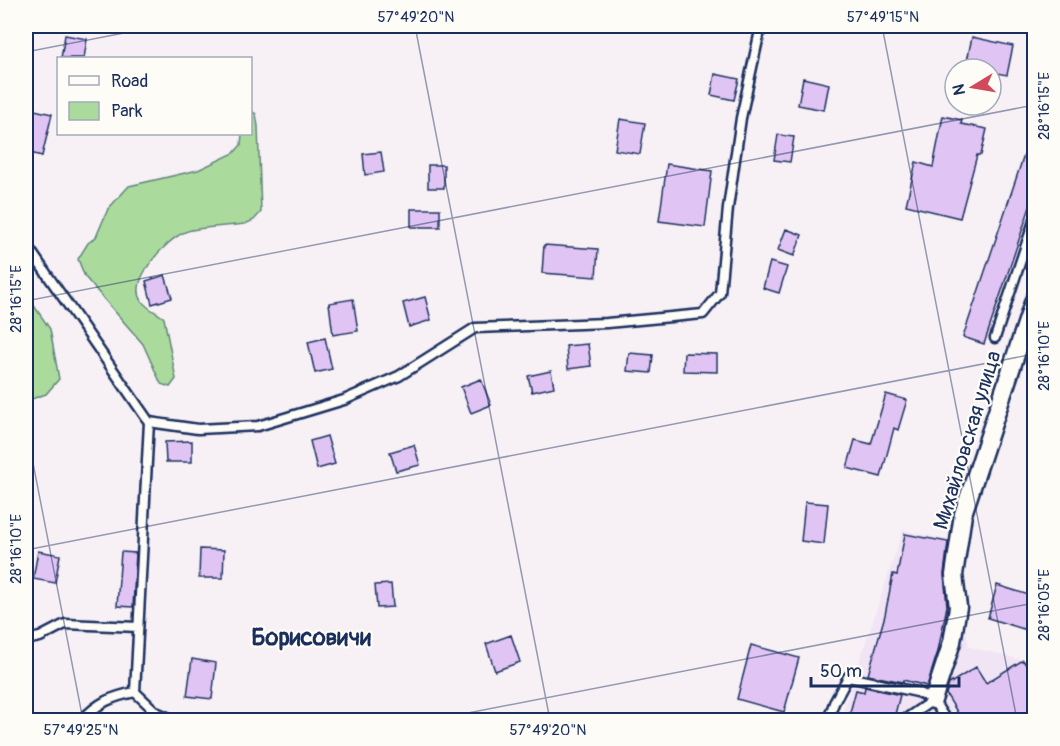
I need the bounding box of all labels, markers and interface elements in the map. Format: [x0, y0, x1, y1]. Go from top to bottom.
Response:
text: 57°49'20"N [378, 8, 454, 27]
text: 57°49'15"N [847, 8, 919, 27]
legend [57, 57, 252, 135]
north arrow [943, 57, 1003, 117]
text: Road [111, 70, 148, 93]
text: 28°16'15"E [1035, 72, 1054, 140]
text: N [948, 82, 970, 97]
text: Park [111, 100, 143, 123]
text: 28°16'15"E [7, 265, 26, 333]
text: 28°16'10"E [1035, 321, 1054, 391]
street label: Михайловская улица [927, 348, 1007, 533]
text: 28°16'10"E [7, 514, 26, 584]
text: 28°16'05"E [1035, 569, 1054, 641]
district label: Борисовичи [251, 623, 371, 652]
scale bar [811, 650, 960, 688]
text: 50 m [820, 660, 862, 683]
text: 57°49'25"N [44, 721, 118, 740]
text: 57°49'20"N [510, 721, 586, 740]

